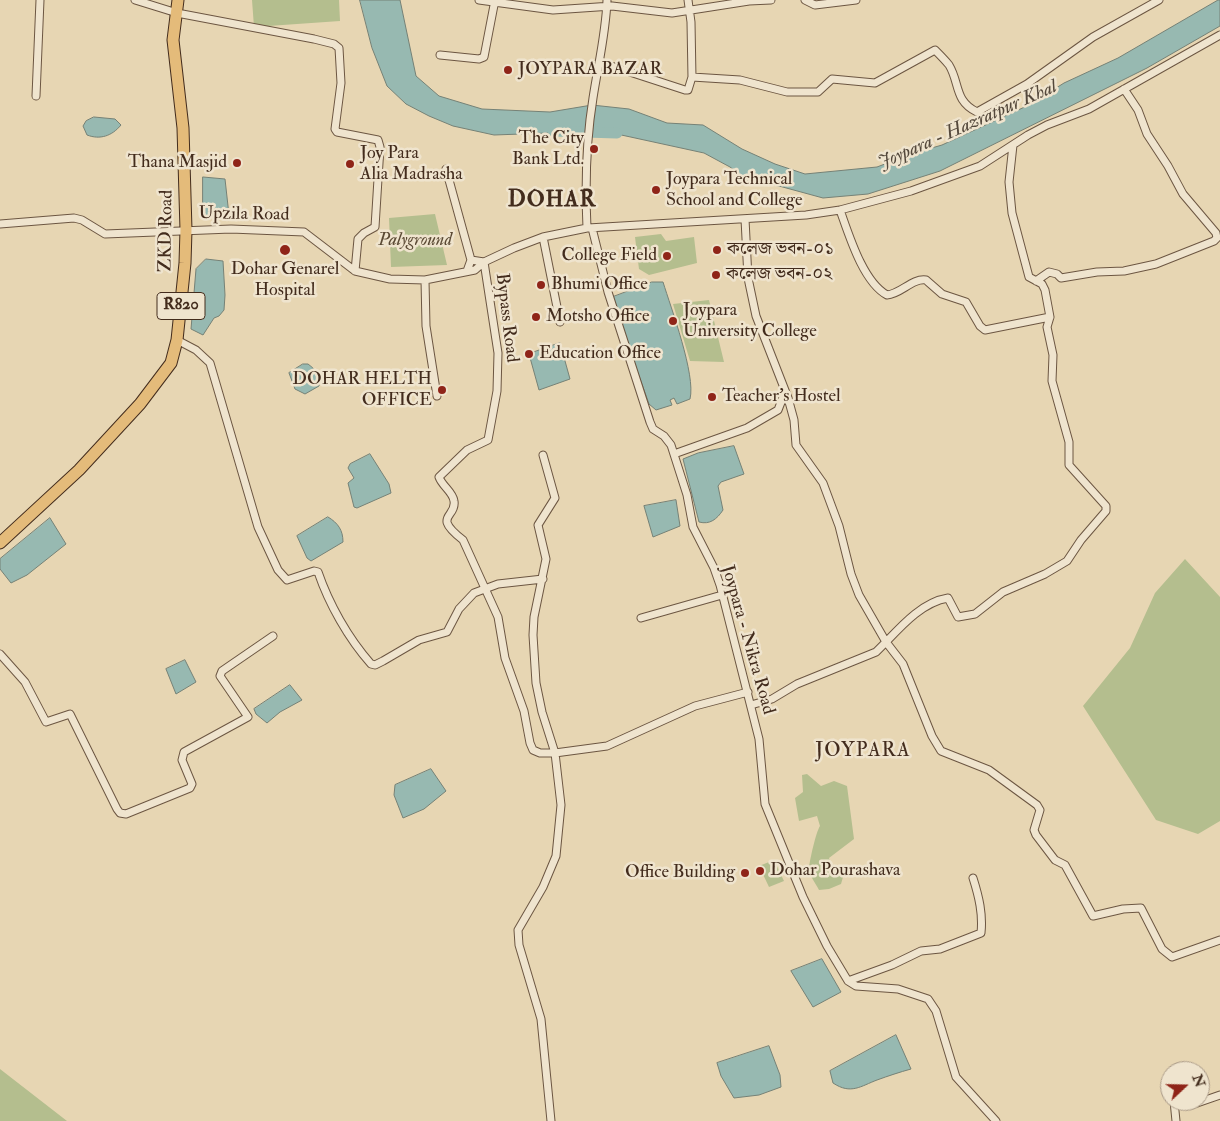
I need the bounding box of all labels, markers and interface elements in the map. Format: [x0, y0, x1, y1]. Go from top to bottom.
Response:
place label: JOYPARA BAZAR [518, 59, 662, 81]
marker: JOYPARA BAZAR [502, 64, 514, 76]
water label: Joypara - Hazratpur Khal [875, 76, 1061, 176]
place label: The City Bank Ltd. [512, 128, 584, 170]
place label: Joy Para Alia Madrasha [360, 143, 463, 186]
marker: The City Bank Ltd. [588, 143, 600, 155]
place label: Thana Masjid [128, 152, 227, 174]
marker: Thana Masjid [231, 157, 243, 169]
marker: Joy Para Alia Madrasha [344, 158, 356, 170]
place label: Joypara Technical School and College [666, 169, 802, 212]
marker: Joypara Technical School and College [650, 184, 662, 196]
district label: DOHAR [507, 188, 597, 214]
street label: ZKD Road [155, 190, 179, 272]
street label: Upzila Road [198, 203, 290, 227]
park label: Palyground [378, 230, 452, 252]
place label: কলেজ ভবন-০১ [727, 239, 834, 261]
marker: Dohar Genarel Hospital [278, 243, 292, 257]
marker: কলেজ ভবন-০১ [711, 244, 723, 256]
place label: College Field [562, 245, 657, 267]
marker: College Field [661, 250, 673, 262]
place label: Dohar Genarel Hospital [231, 259, 339, 302]
place label: কলেজ ভবন-০২ [726, 264, 832, 286]
marker: কলেজ ভবন-০২ [710, 269, 722, 281]
street label: Bypass Road [490, 272, 522, 364]
place label: Bhumi Office [551, 274, 648, 296]
marker: Bhumi Office [535, 279, 547, 291]
road number: R820 [157, 292, 205, 320]
place label: Joypara University College [683, 300, 817, 342]
place label: Motsho Office [546, 306, 650, 328]
marker: Motsho Office [530, 311, 542, 323]
marker: Joypara University College [667, 315, 679, 327]
place label: Education Office [539, 343, 661, 365]
marker: Education Office [523, 348, 535, 360]
place label: DOHAR HELTH OFFICE [292, 369, 432, 412]
marker: DOHAR HELTH OFFICE [436, 384, 448, 396]
place label: Teacher's Hostel [722, 386, 841, 408]
marker: Teacher's Hostel [706, 391, 718, 403]
street label: Joypara - Nikra Road [715, 563, 779, 717]
district label: JOYPARA [814, 740, 912, 764]
place label: Dohar Pourashava [770, 860, 900, 882]
place label: Office Building [625, 862, 735, 884]
marker: Dohar Pourashava [754, 865, 766, 877]
marker: Office Building [739, 867, 751, 879]
north arrow [1160, 1061, 1210, 1111]
text: N [1188, 1072, 1209, 1090]

